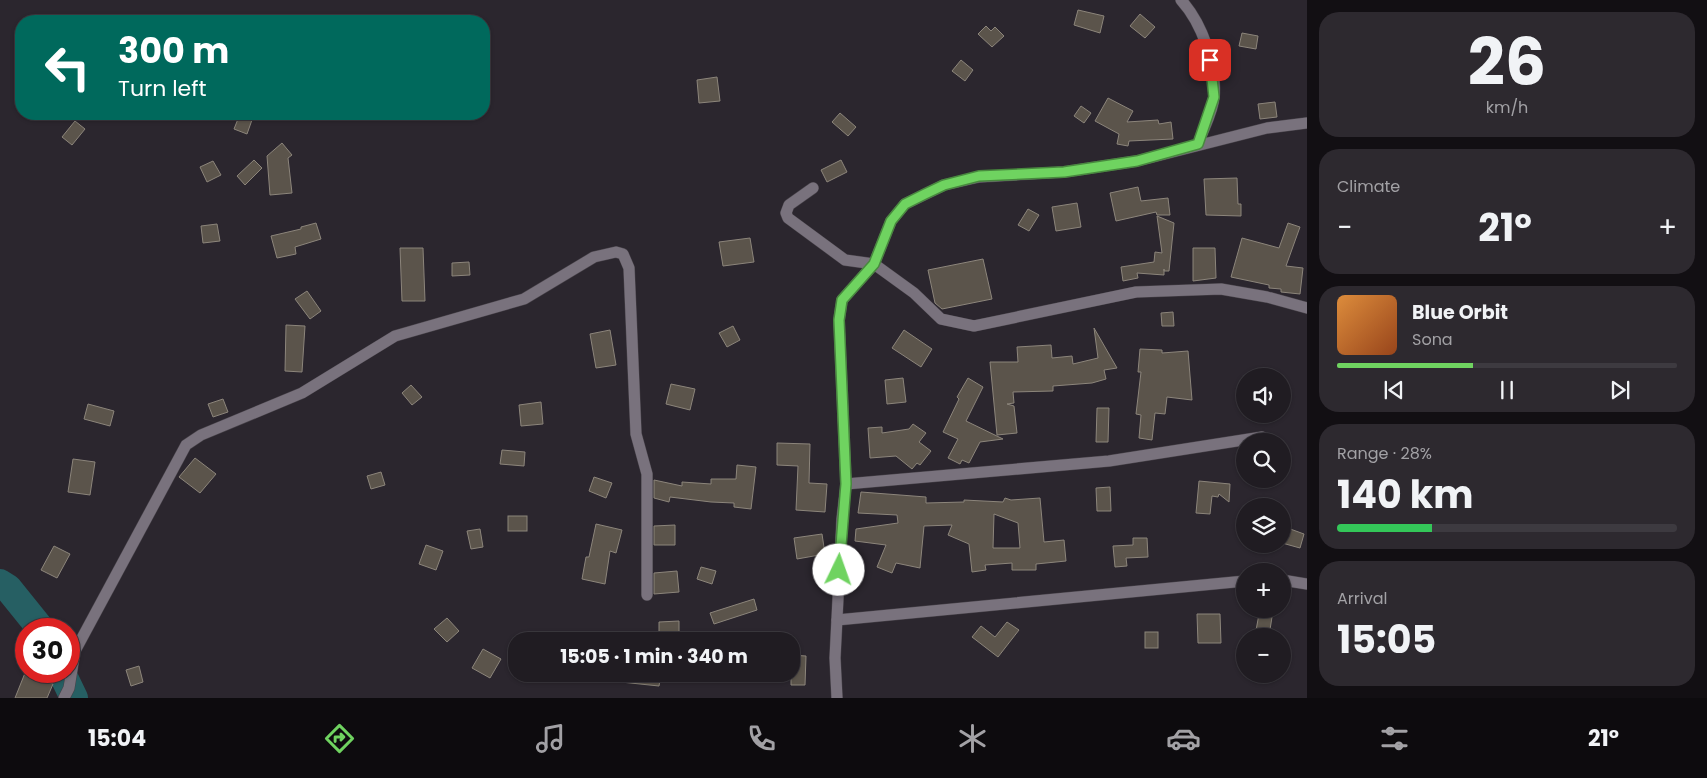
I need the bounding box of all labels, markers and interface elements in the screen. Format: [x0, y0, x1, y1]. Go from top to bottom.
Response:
text: 26 [1468, 17, 1546, 108]
text: 300 m [118, 26, 229, 75]
icon: left [35, 35, 100, 100]
pin [1189, 39, 1231, 81]
icon: arrive [1196, 46, 1224, 74]
text: Turn left [118, 73, 206, 104]
text: km/h [1486, 96, 1528, 119]
text: Climate [1337, 175, 1400, 198]
text: 21° [1478, 201, 1532, 254]
text: − [1337, 208, 1352, 247]
text: + [1658, 208, 1677, 247]
text: Blue Orbit [1412, 299, 1508, 326]
text: Sona [1412, 328, 1453, 351]
map controls [1236, 368, 1291, 683]
button: sound [1236, 368, 1291, 423]
icon: previous [1380, 376, 1408, 404]
icon: pause [1493, 376, 1521, 404]
icon: next [1606, 376, 1634, 404]
button: search [1236, 433, 1291, 488]
text: Range · 28% [1337, 442, 1432, 465]
text: 140 km [1337, 468, 1474, 521]
button: layers [1236, 498, 1291, 553]
position arrow [812, 543, 864, 595]
button: + [1236, 563, 1291, 618]
text: Arrival [1337, 587, 1387, 610]
text: 15:05 [1337, 613, 1436, 666]
speed limit sign: 30 [15, 618, 80, 683]
button: − [1236, 628, 1291, 683]
text: 15:05 · 1 min · 340 m [560, 643, 748, 670]
icon: directions [322, 721, 357, 756]
icon: music [533, 721, 568, 756]
icon: phone [744, 721, 779, 756]
icon: climate [955, 721, 990, 756]
icon: car [1166, 721, 1201, 756]
icon: filters [1377, 721, 1412, 756]
text: 15:04 [88, 723, 146, 754]
text: 21° [1588, 723, 1619, 754]

